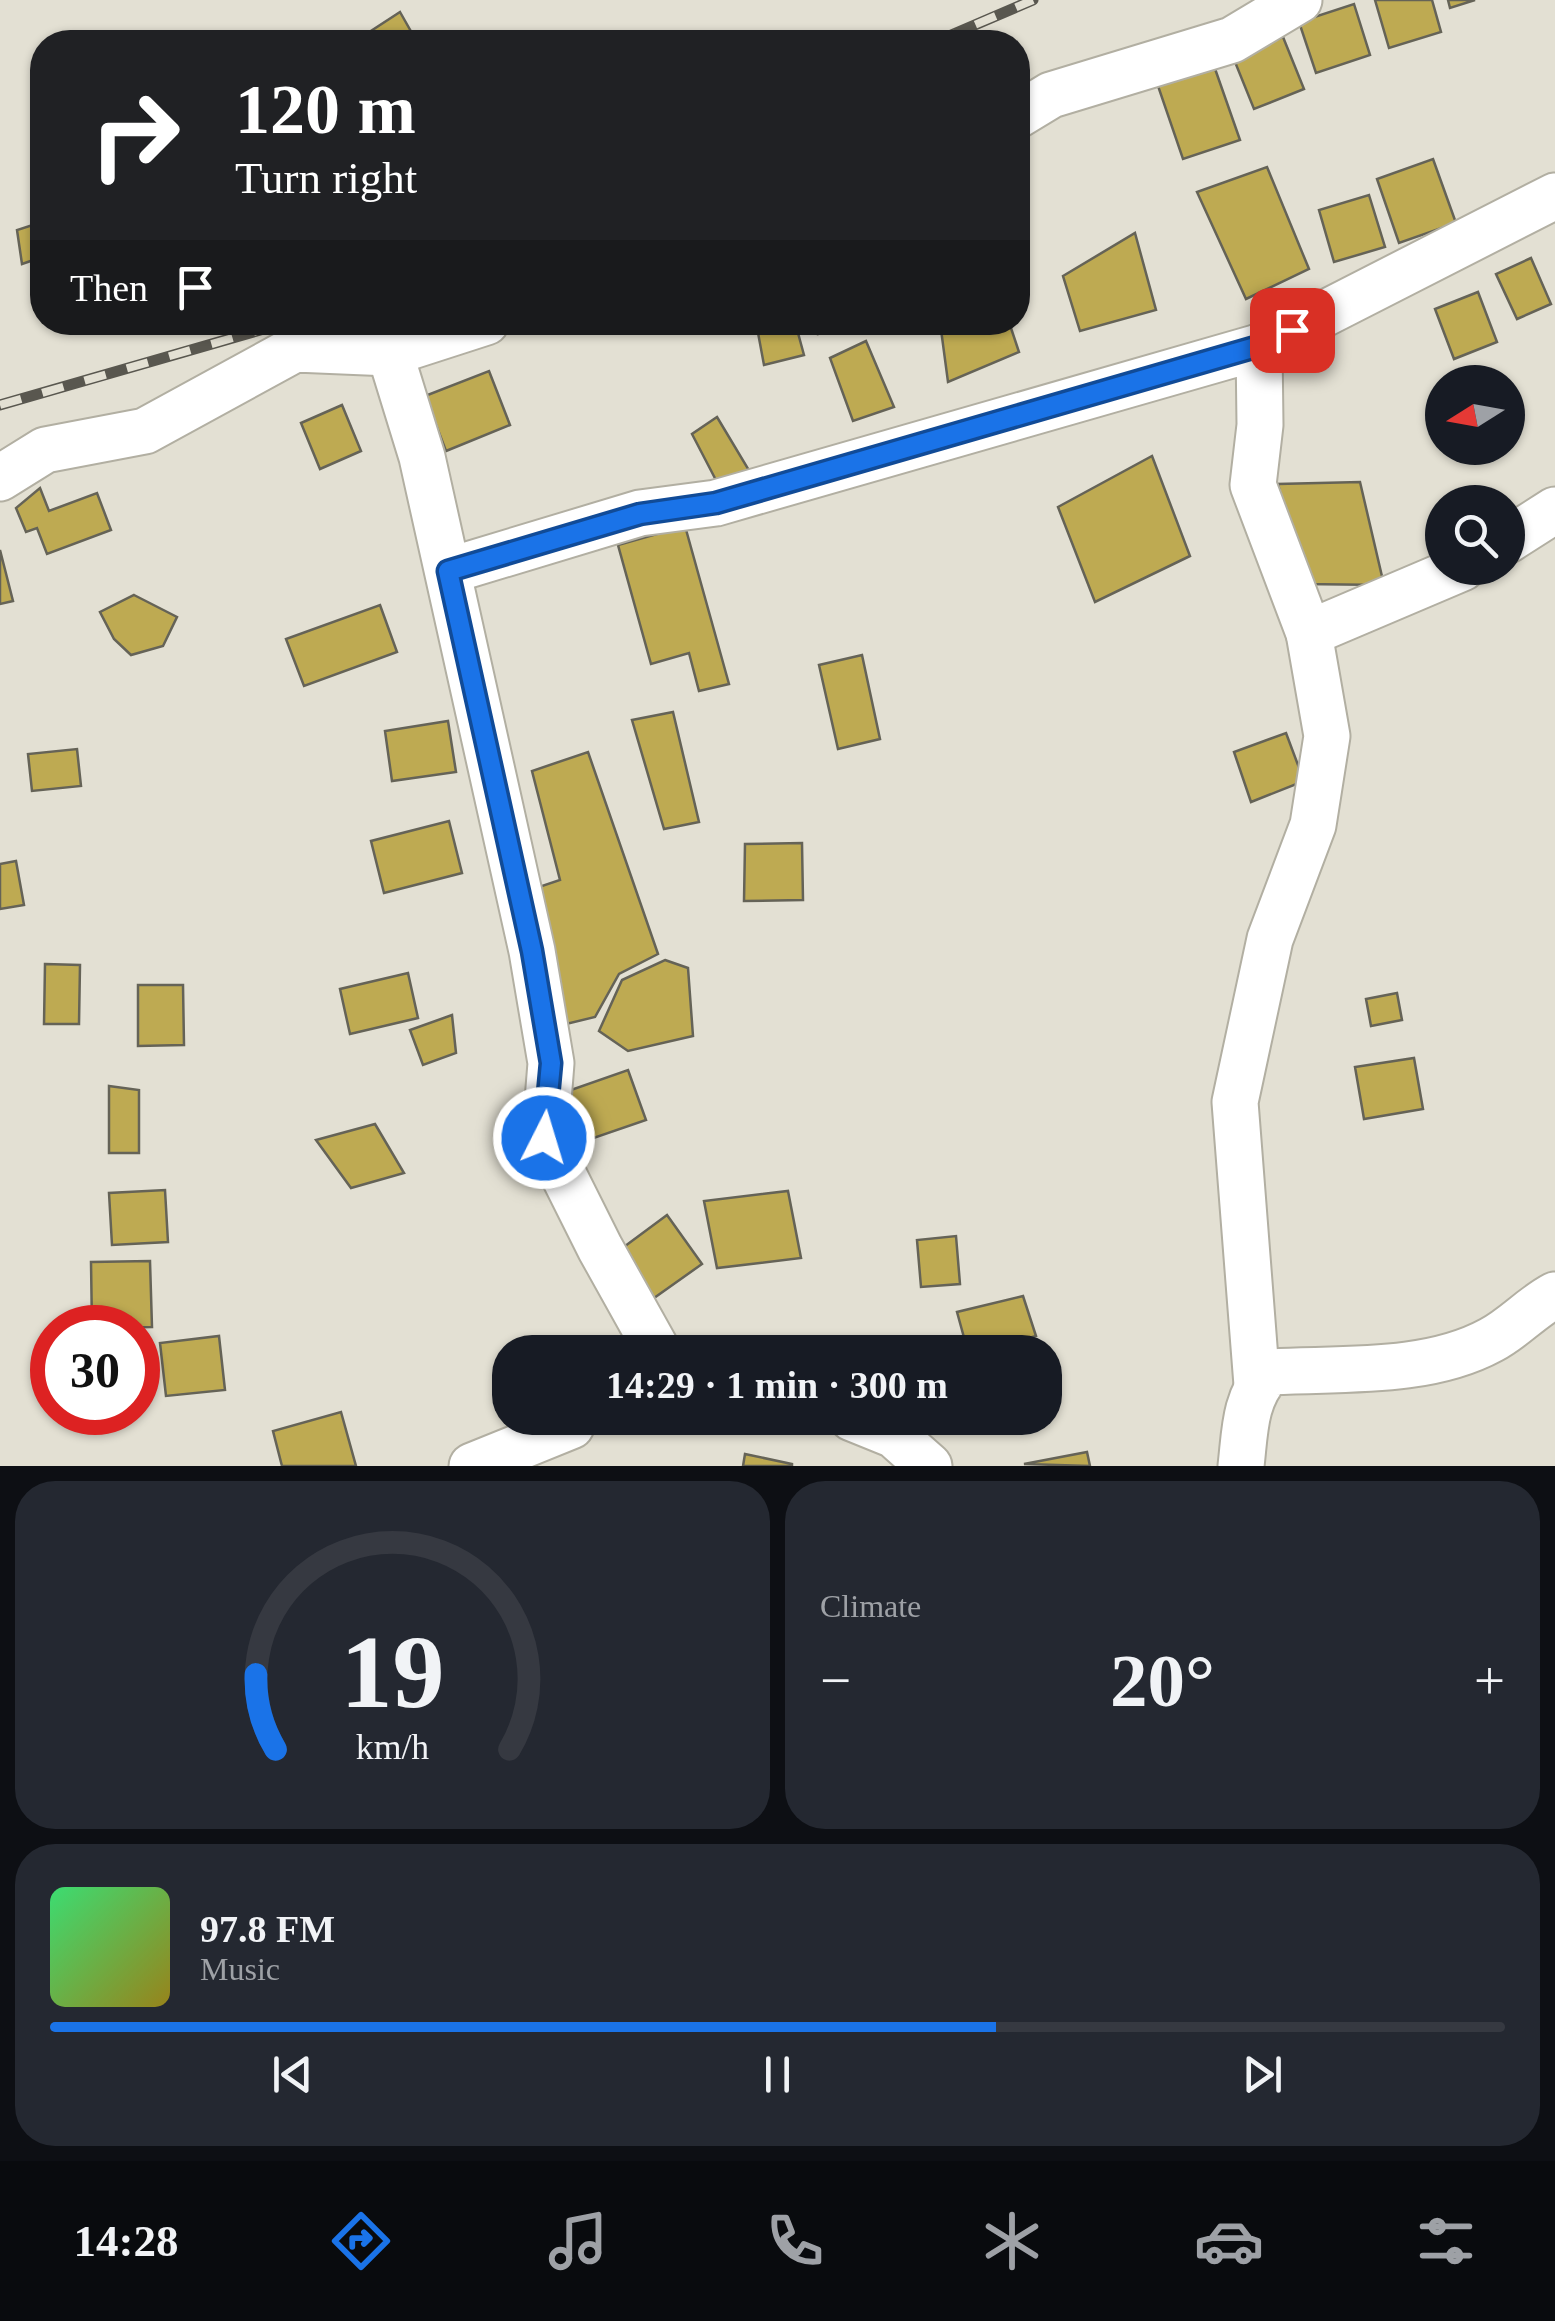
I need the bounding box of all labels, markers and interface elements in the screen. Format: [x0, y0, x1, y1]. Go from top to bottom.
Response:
icon: right [70, 70, 200, 200]
text: 120 m [235, 71, 416, 148]
text: Turn right [235, 153, 417, 203]
icon: arrive [168, 260, 223, 315]
text: Then [70, 267, 148, 309]
pin [1250, 288, 1335, 373]
icon: arrive [1265, 303, 1320, 358]
north arrow [1425, 365, 1525, 465]
map controls [1425, 365, 1525, 585]
button: search [1425, 485, 1525, 585]
position arrow [492, 1086, 596, 1190]
speed limit sign: 30 [30, 1305, 160, 1435]
text: 14:29 · 1 min · 300 m [606, 1364, 948, 1406]
text: Climate [820, 1588, 921, 1624]
text: 19 [341, 1614, 445, 1729]
text: 20° [1110, 1639, 1215, 1722]
text: − [820, 1650, 851, 1711]
text: + [1474, 1650, 1505, 1711]
text: km/h [356, 1727, 429, 1767]
text: 97.8 FM [200, 1908, 335, 1950]
text: Music [200, 1951, 280, 1987]
icon: previous [265, 2047, 320, 2102]
icon: pause [750, 2047, 805, 2102]
icon: next [1235, 2047, 1290, 2102]
icon: directions [326, 2206, 396, 2276]
icon: music [543, 2206, 613, 2276]
icon: phone [760, 2206, 830, 2276]
icon: climate [977, 2206, 1047, 2276]
icon: car [1194, 2206, 1264, 2276]
icon: filters [1411, 2206, 1481, 2276]
text: 14:28 [74, 2216, 179, 2266]

